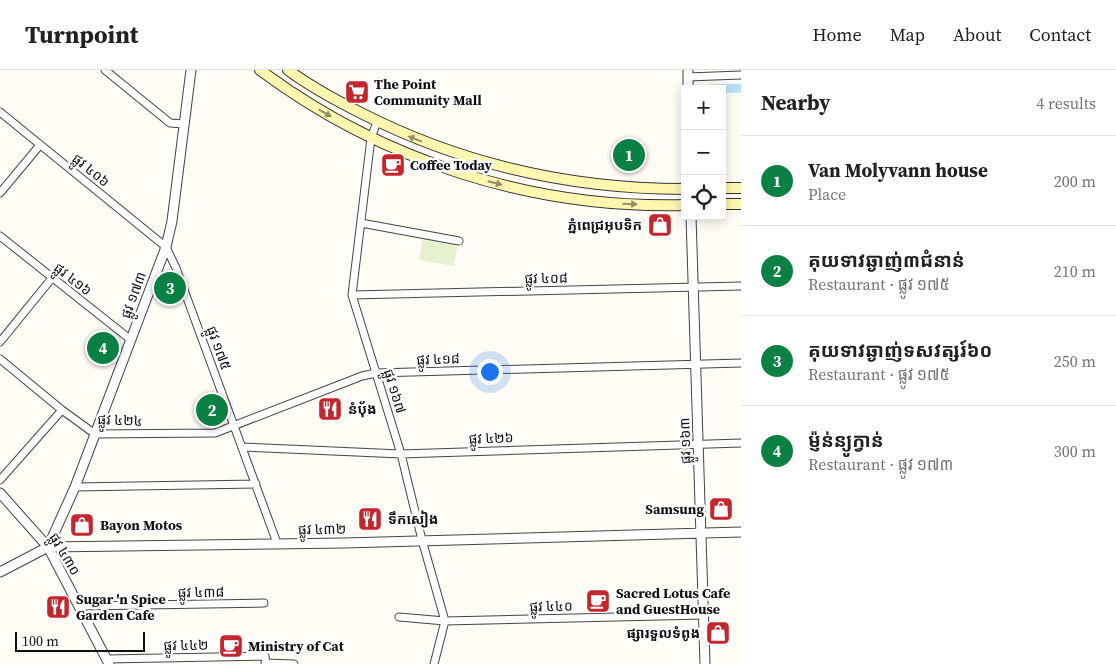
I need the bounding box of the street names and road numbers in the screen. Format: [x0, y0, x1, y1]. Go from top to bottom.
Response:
street label: ផ្លូវ ៤០៦ [66, 149, 114, 193]
street label: ផ្លូវ ៤១៦ [48, 258, 96, 302]
street label: ផ្លូវ ៤០៨ [524, 268, 568, 291]
street label: ផ្លូវ ១៧៣ [115, 269, 153, 322]
street label: ផ្លូវ ១៧៥ [200, 323, 236, 374]
street label: ផ្លូវ ៤១៨ [416, 348, 460, 372]
street label: ផ្លូវ ១៦៧ [377, 366, 411, 416]
street label: ផ្លូវ ៤២៤ [97, 409, 143, 433]
street label: ផ្លូវ ១៦៣ [674, 417, 698, 465]
street label: ផ្លូវ ៤២៦ [468, 427, 514, 451]
street label: ផ្លូវ ៤៣២ [298, 519, 346, 542]
street label: ផ្លូវ ៤៣០ [43, 529, 86, 580]
street label: ផ្លូវ ៤៣៨ [178, 582, 224, 605]
street label: ផ្លូវ ៤៤០ [529, 596, 573, 619]
street label: ផ្លូវ ៤៤២ [163, 635, 209, 658]

